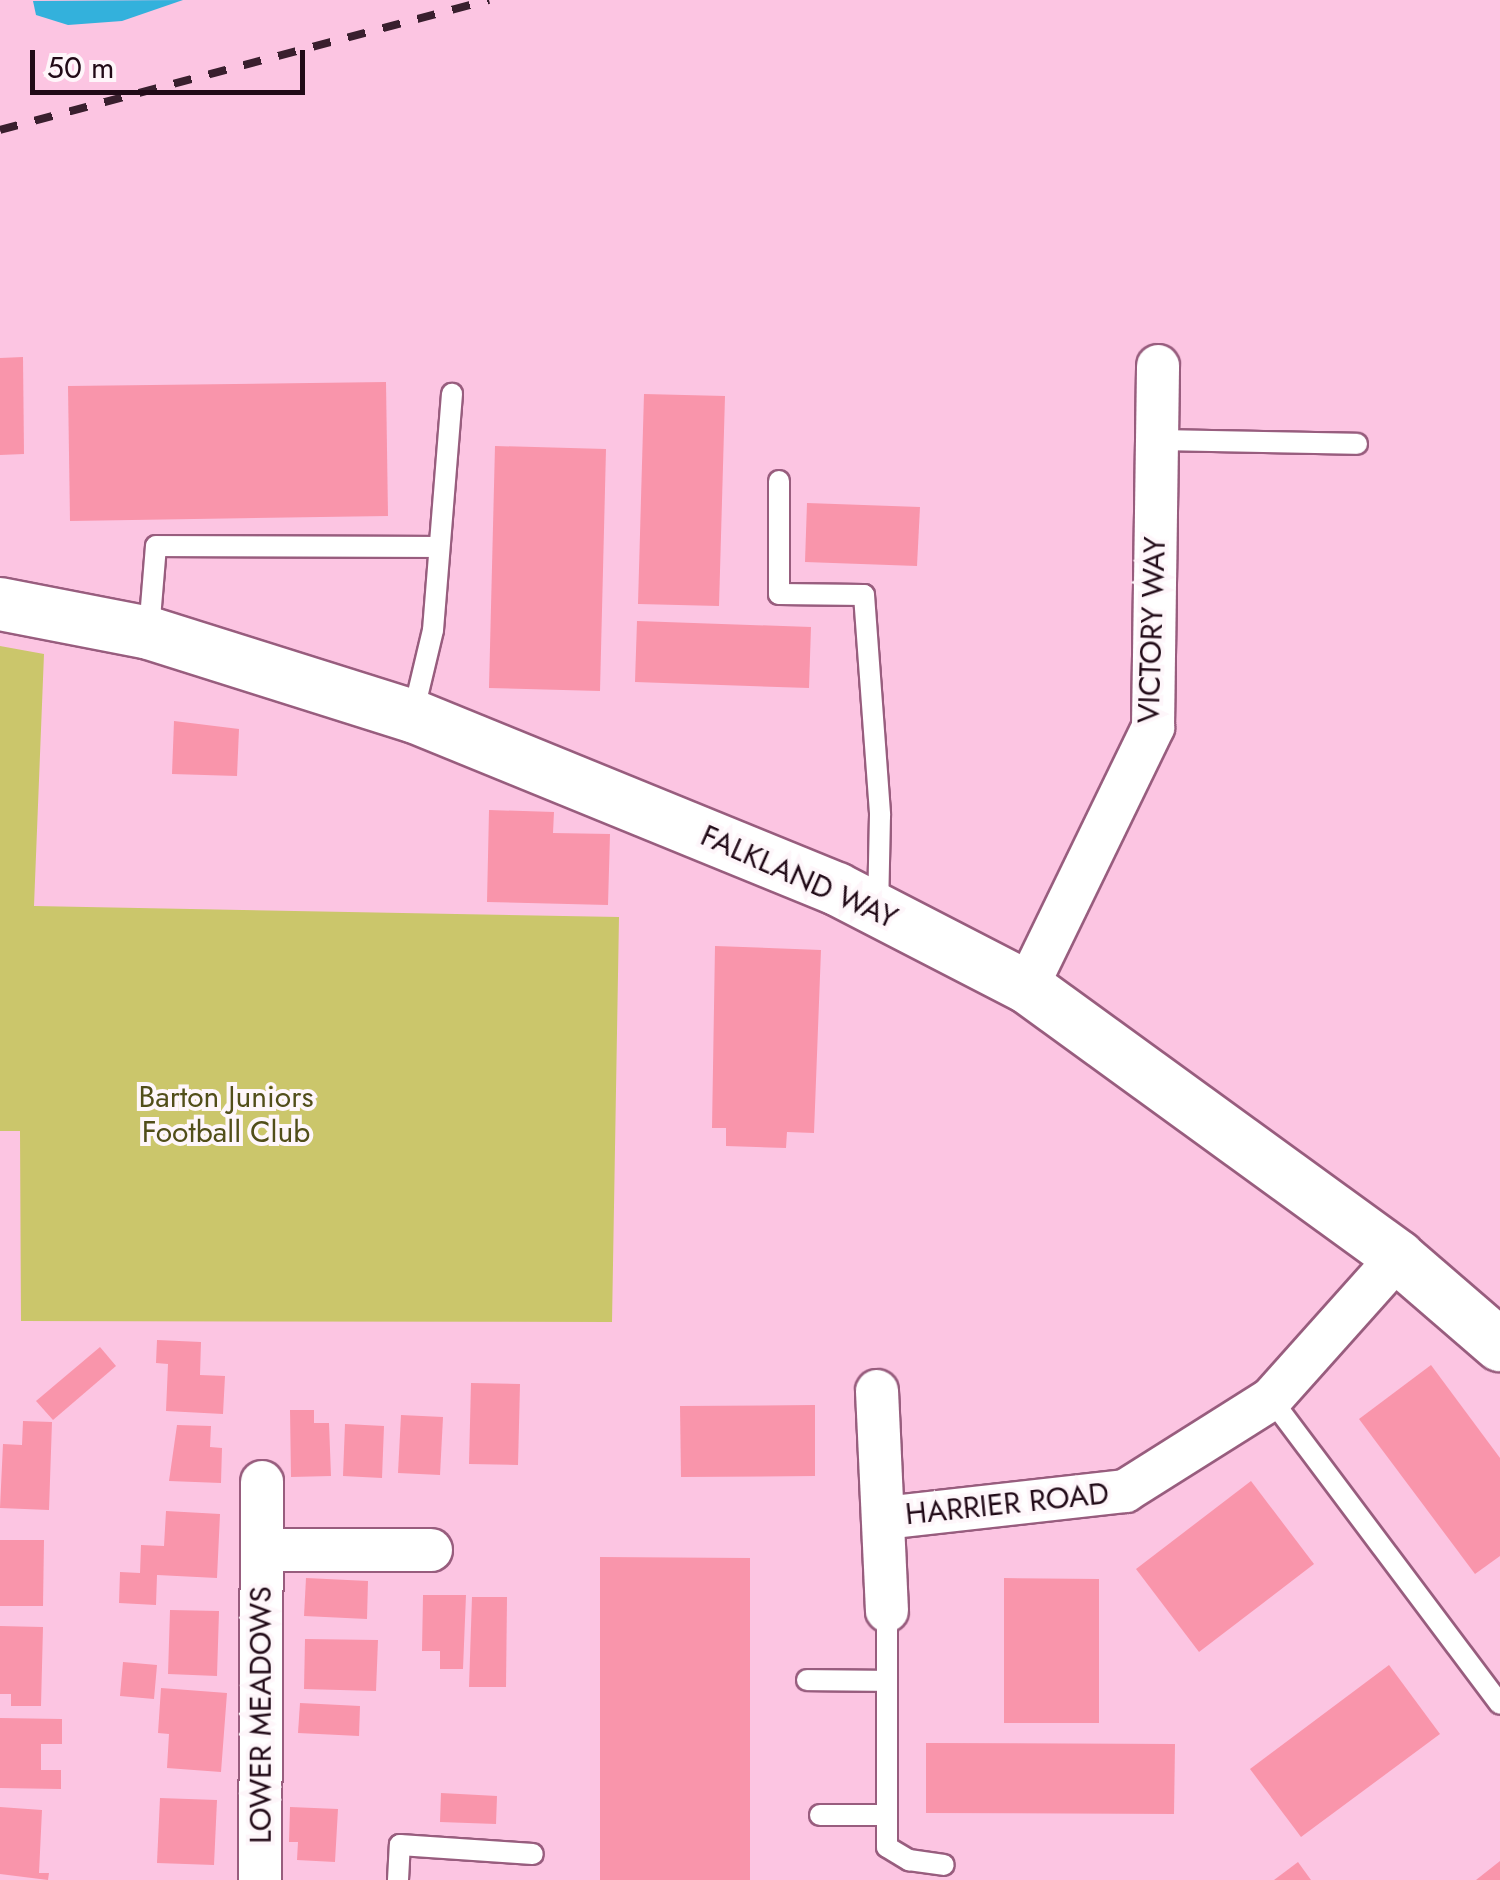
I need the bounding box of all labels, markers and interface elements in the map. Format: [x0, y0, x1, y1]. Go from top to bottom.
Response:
scale bar [35, 30, 310, 92]
text: 50 m [47, 46, 114, 89]
street label: VICTORY WAY [1131, 536, 1173, 724]
street label: FALKLAND WAY [695, 818, 903, 936]
park label: Barton Juniors Football Club [138, 1079, 314, 1150]
street label: HARRIER ROAD [904, 1475, 1110, 1533]
street label: LOWER MEADOWS [243, 1586, 279, 1844]

